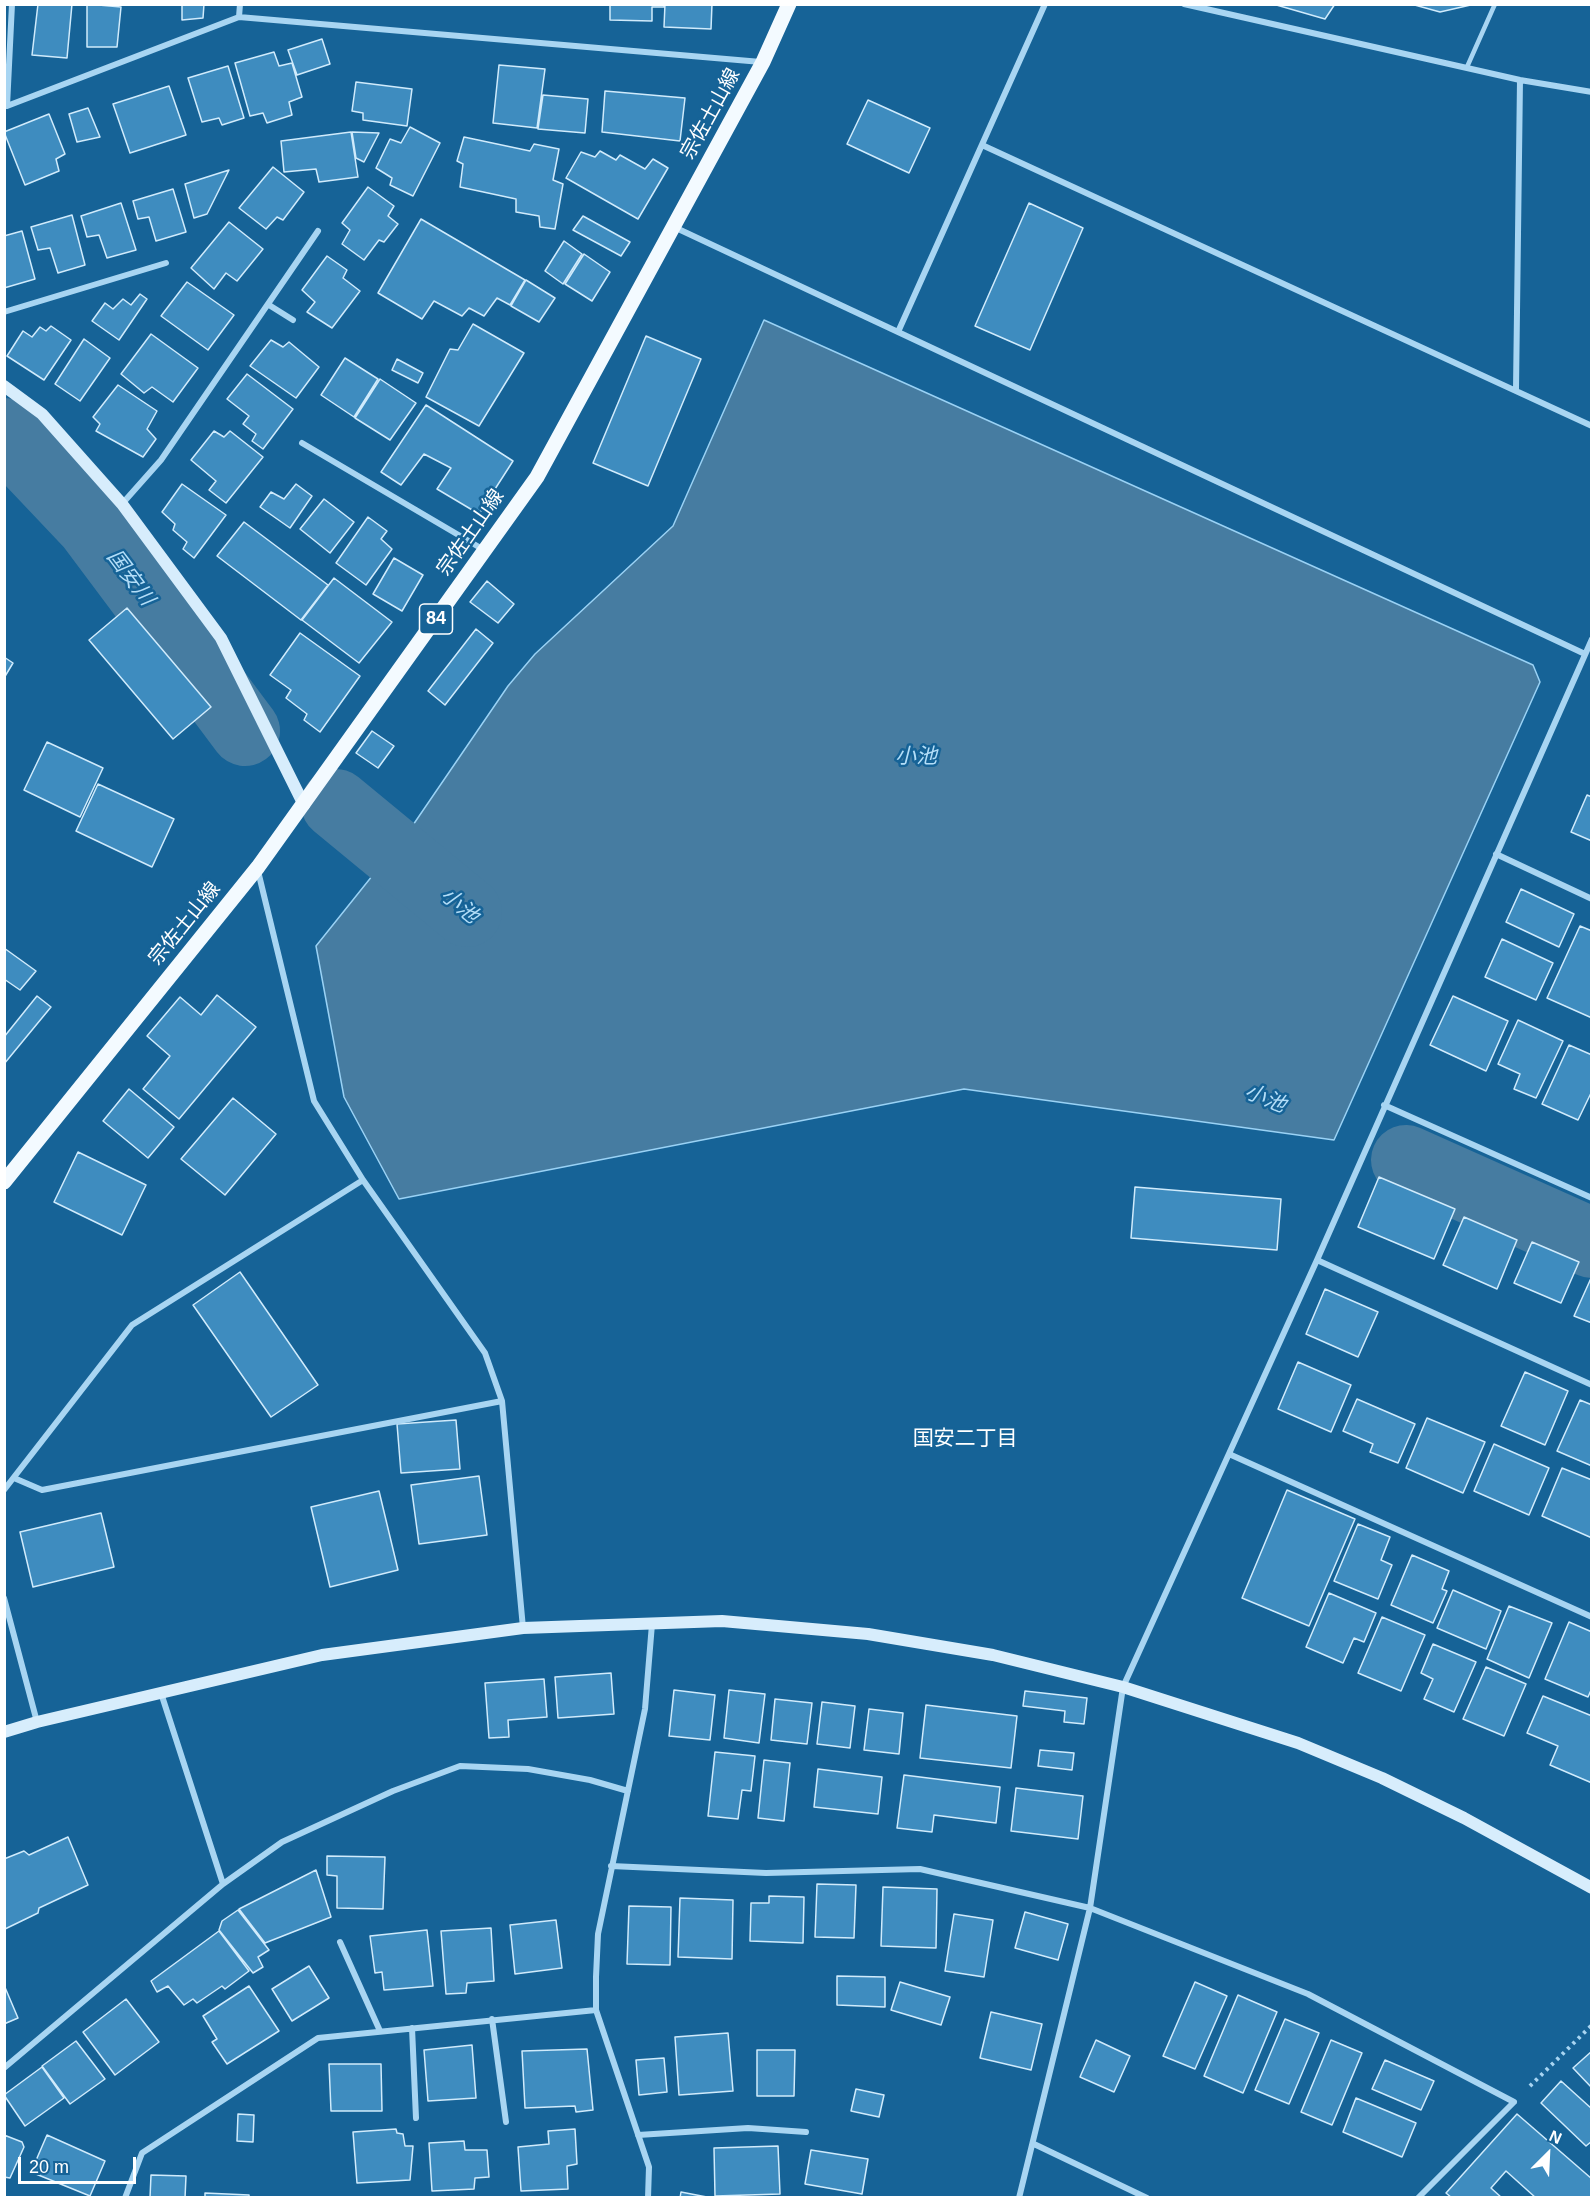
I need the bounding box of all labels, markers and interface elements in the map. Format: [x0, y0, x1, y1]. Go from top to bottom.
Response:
street label: 宗佐土山線 [676, 64, 746, 164]
street label: 宗佐土山線 [432, 485, 510, 581]
water label: 国安川 [101, 545, 159, 611]
road number: 84 [420, 604, 452, 634]
water label: 小池 [895, 744, 937, 770]
street label: 宗佐土山線 [144, 878, 226, 970]
water label: 小池 [435, 883, 483, 929]
water label: 小池 [1241, 1079, 1289, 1119]
district label: 国安二丁目 [913, 1426, 1017, 1452]
north arrow [1518, 2124, 1578, 2184]
text: N [1547, 2127, 1564, 2147]
scale bar [21, 2145, 140, 2183]
text: 20 m [29, 2157, 69, 2177]

